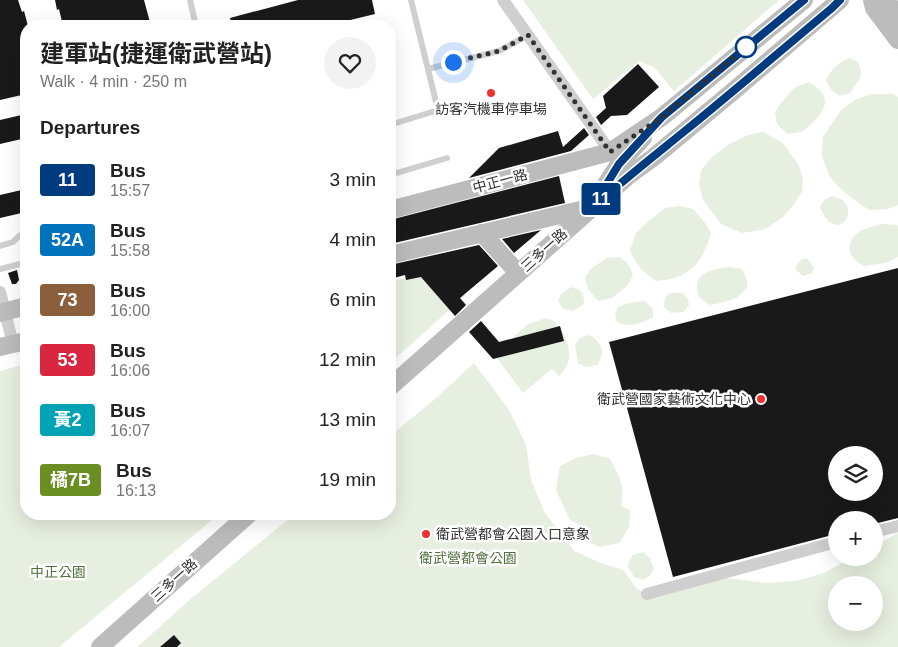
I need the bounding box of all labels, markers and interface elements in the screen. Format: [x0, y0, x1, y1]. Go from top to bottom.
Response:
unlabelled marker [735, 36, 757, 58]
button: heart [324, 37, 376, 89]
text: 建軍站(捷運衛武營站) [40, 40, 272, 67]
your location [441, 50, 466, 75]
text: Walk · 4 min · 250 m [40, 73, 187, 90]
marker: 訪客汽機車停車場 [485, 87, 497, 99]
place label: 訪客汽機車停車場 [435, 101, 547, 117]
text: Departures [40, 117, 140, 138]
text: Bus [110, 160, 146, 181]
street label: 中正一路 [471, 166, 529, 196]
text: 3 min [330, 169, 376, 190]
text: 11 [58, 170, 77, 190]
text: 15:57 [110, 182, 150, 199]
line badge: 11 [578, 183, 624, 215]
text: 11 [591, 189, 611, 209]
text: Bus [110, 220, 146, 241]
street label: 三多一路 [518, 225, 570, 275]
text: 4 min [330, 229, 376, 250]
text: 52A [51, 230, 84, 250]
text: 15:58 [110, 242, 150, 259]
text: Bus [110, 280, 146, 301]
text: 6 min [330, 289, 376, 310]
text: 73 [57, 290, 78, 310]
text: 16:00 [110, 302, 150, 319]
text: Bus [110, 340, 146, 361]
text: 12 min [319, 349, 376, 370]
text: 53 [57, 350, 78, 370]
text: 16:06 [110, 362, 150, 379]
place label: 衛武營國家藝術文化中心 [597, 391, 751, 407]
marker: 衛武營國家藝術文化中心 [755, 393, 767, 405]
text: Bus [110, 400, 146, 421]
text: 13 min [319, 409, 376, 430]
text: 黃2 [53, 410, 82, 430]
text: 16:07 [110, 422, 150, 439]
map controls [828, 446, 883, 631]
button: layers [828, 446, 883, 501]
text: Bus [116, 460, 152, 481]
text: 19 min [319, 469, 376, 490]
text: 橘7B [50, 470, 91, 490]
text: 16:13 [116, 482, 156, 499]
button: + [828, 511, 883, 566]
place label: 衛武營都會公園入口意象 [436, 526, 590, 542]
marker: 衛武營都會公園入口意象 [420, 528, 432, 540]
park label: 衛武營都會公園 [419, 550, 517, 566]
street label: 三多一路 [148, 555, 200, 605]
park label: 中正公園 [30, 564, 86, 580]
button: − [828, 576, 883, 631]

